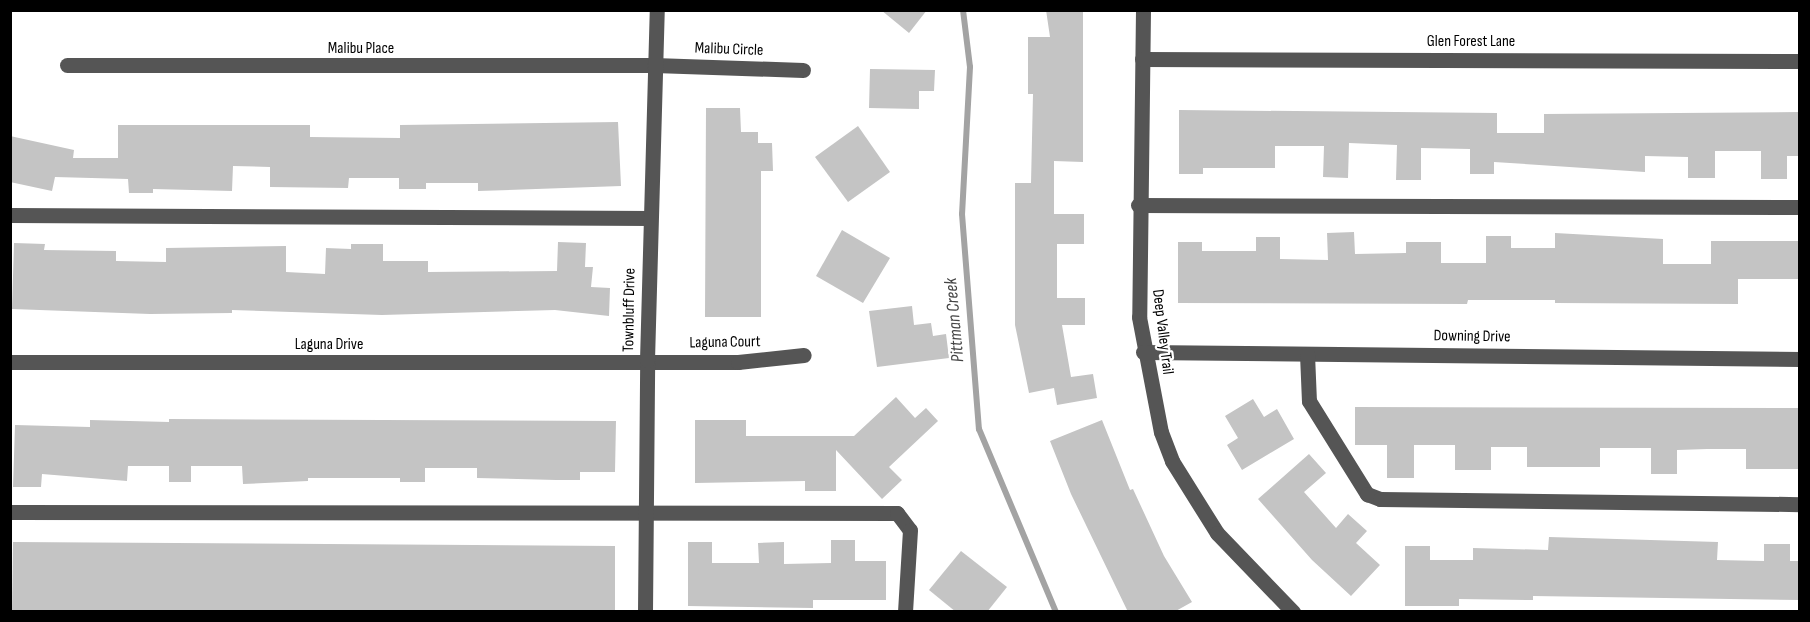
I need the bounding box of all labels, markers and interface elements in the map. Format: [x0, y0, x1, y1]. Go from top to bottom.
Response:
street label: Glen Forest Lane [1427, 32, 1515, 52]
street label: Malibu Place [328, 39, 394, 59]
street label: Malibu Circle [694, 39, 764, 61]
street label: Townbluff Drive [620, 268, 640, 352]
water label: Pittman Creek [941, 277, 969, 363]
street label: Deep Valley Trail [1147, 288, 1177, 376]
street label: Downing Drive [1433, 327, 1511, 347]
street label: Laguna Court [689, 333, 761, 353]
street label: Laguna Drive [295, 335, 363, 355]

